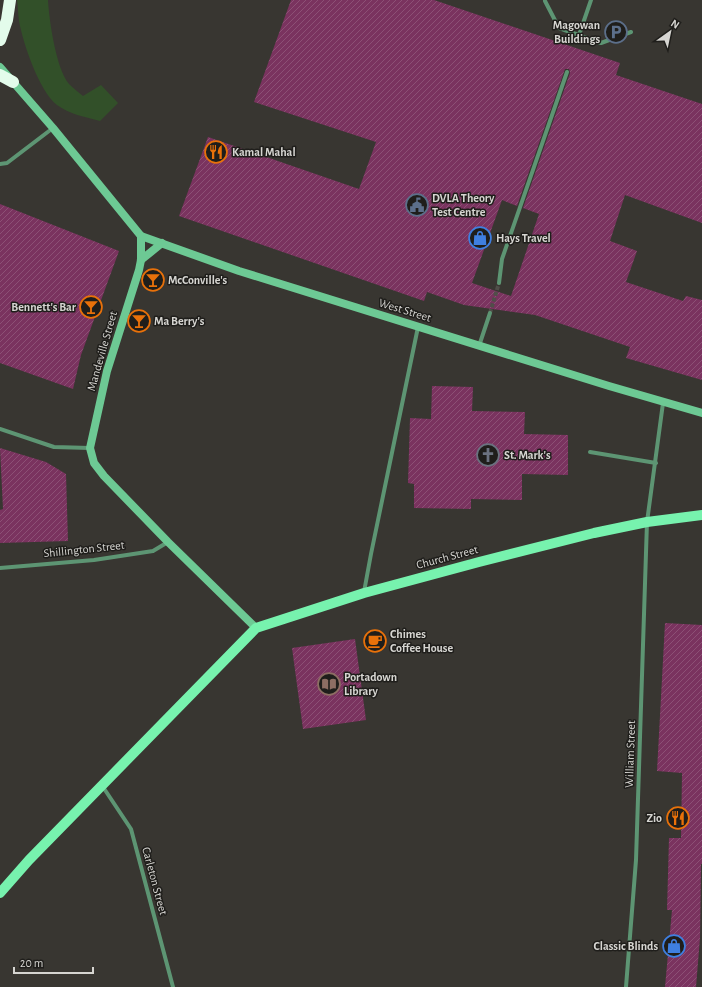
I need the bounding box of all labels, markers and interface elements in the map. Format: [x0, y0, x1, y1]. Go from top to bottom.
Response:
north arrow [650, 12, 690, 52]
text: N [669, 17, 681, 31]
place label: Magowan Buildings [553, 19, 600, 45]
parking icon: Magowan Buildings [603, 19, 629, 45]
restaurant icon: Kamal Mahal [203, 139, 229, 165]
place label: Kamal Mahal [232, 146, 296, 158]
public building icon: DVLA Theory Test Centre [404, 192, 430, 218]
place label: DVLA Theory Test Centre [432, 192, 495, 218]
shop icon: Hays Travel [467, 225, 493, 251]
place label: Hays Travel [496, 232, 551, 245]
bar icon: McConville's [140, 267, 166, 293]
place label: McConville's [168, 274, 228, 286]
bar icon: Bennett's Bar [78, 294, 104, 320]
street label: West Street [377, 296, 433, 324]
place label: Bennett's Bar [11, 301, 77, 313]
bar icon: Ma Berry's [126, 308, 152, 334]
street label: Mandeville Street [85, 310, 119, 392]
place label: Ma Berry's [154, 315, 205, 328]
church icon: St. Mark's [475, 442, 501, 468]
place label: St. Mark's [504, 449, 551, 461]
street label: Shillington Street [43, 539, 125, 559]
street label: Church Street [415, 543, 479, 571]
cafe icon: Chimes Coffee House [362, 628, 388, 654]
place label: Chimes Coffee House [390, 628, 453, 654]
library icon: Portadown Library [316, 671, 342, 697]
place label: Portadown Library [344, 671, 397, 698]
street label: William Street [623, 720, 637, 788]
restaurant icon: Zio [665, 805, 691, 831]
place label: Zio [646, 812, 662, 824]
street label: Carleton Street [140, 846, 170, 916]
shop icon: Classic Blinds [661, 933, 687, 959]
place label: Classic Blinds [594, 940, 658, 952]
scale bar [14, 949, 93, 975]
text: 20 m [20, 957, 43, 969]

